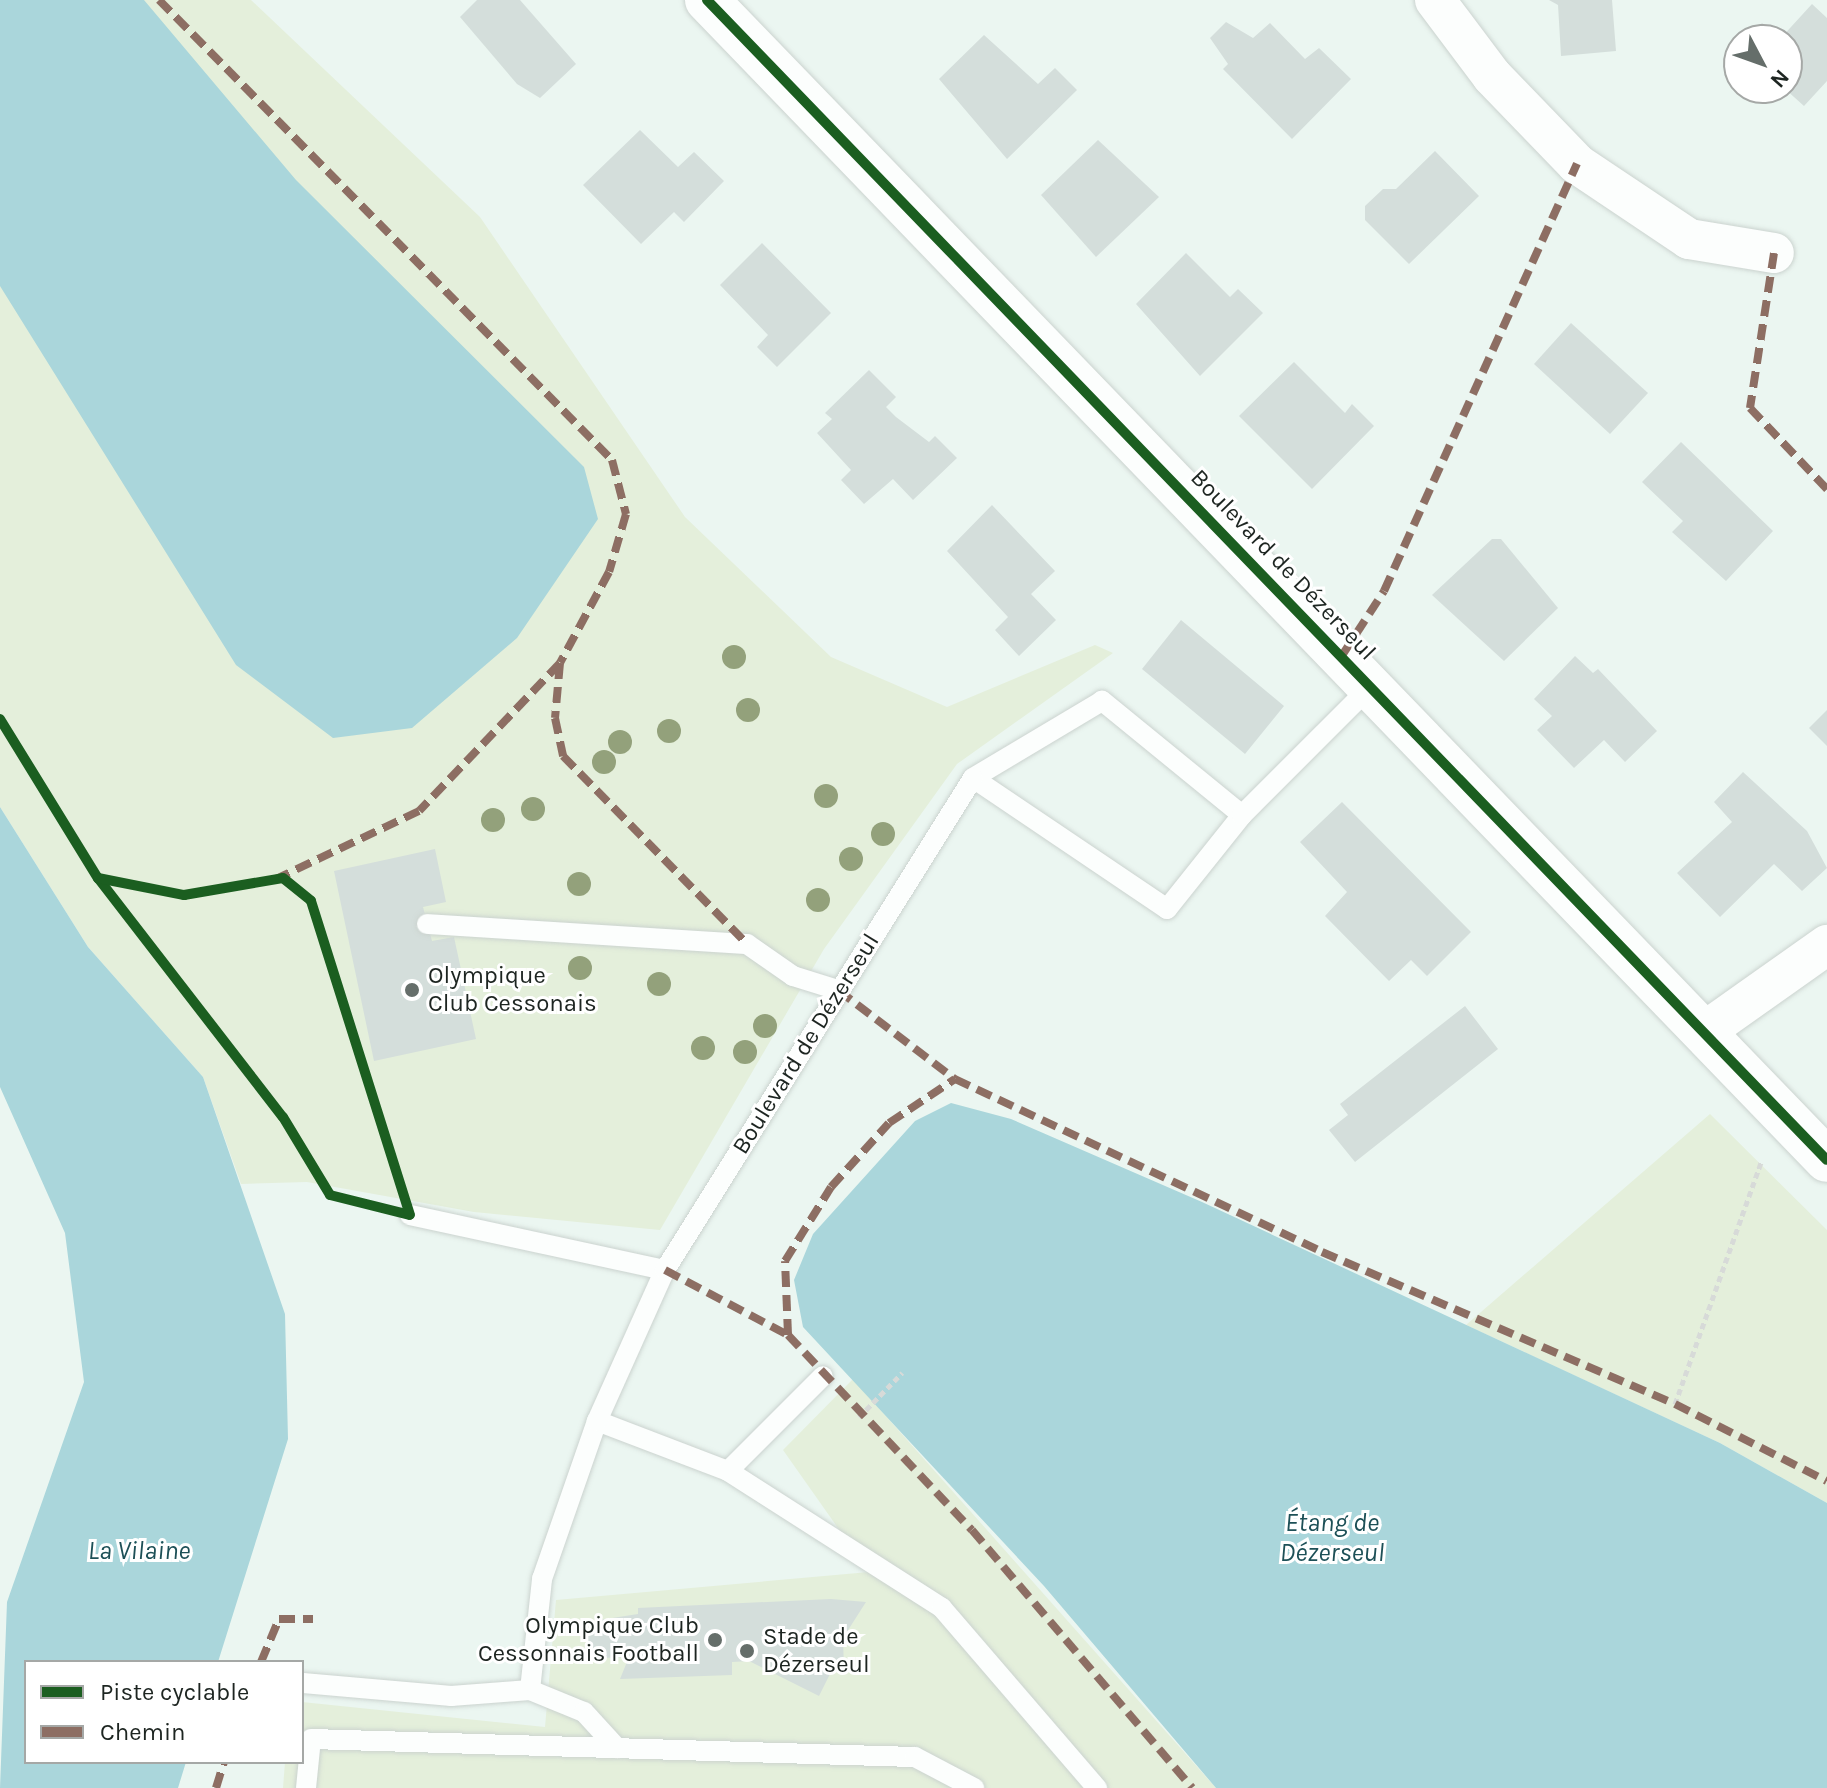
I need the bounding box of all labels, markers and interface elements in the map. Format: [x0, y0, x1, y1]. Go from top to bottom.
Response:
north arrow [1723, 24, 1803, 104]
text: N [1765, 64, 1795, 93]
street label: Boulevard de Dézerseul [1184, 463, 1382, 667]
street label: Boulevard de Dézerseul [726, 928, 886, 1160]
place label: Olympique Club Cessonais [428, 962, 597, 1018]
marker: Olympique Club Cessonais [403, 981, 421, 999]
water label: Étang de Dézerseul [1280, 1507, 1384, 1568]
water label: La Vilaine [88, 1535, 190, 1567]
place label: Olympique Club Cessonnais Football [478, 1612, 699, 1668]
place label: Stade de Dézerseul [763, 1623, 870, 1679]
marker: Olympique Club Cessonnais Football [706, 1631, 724, 1649]
marker: Stade de Dézerseul [738, 1642, 756, 1660]
legend [24, 1660, 304, 1764]
text: Piste cyclable [100, 1678, 249, 1706]
text: Chemin [100, 1718, 186, 1746]

